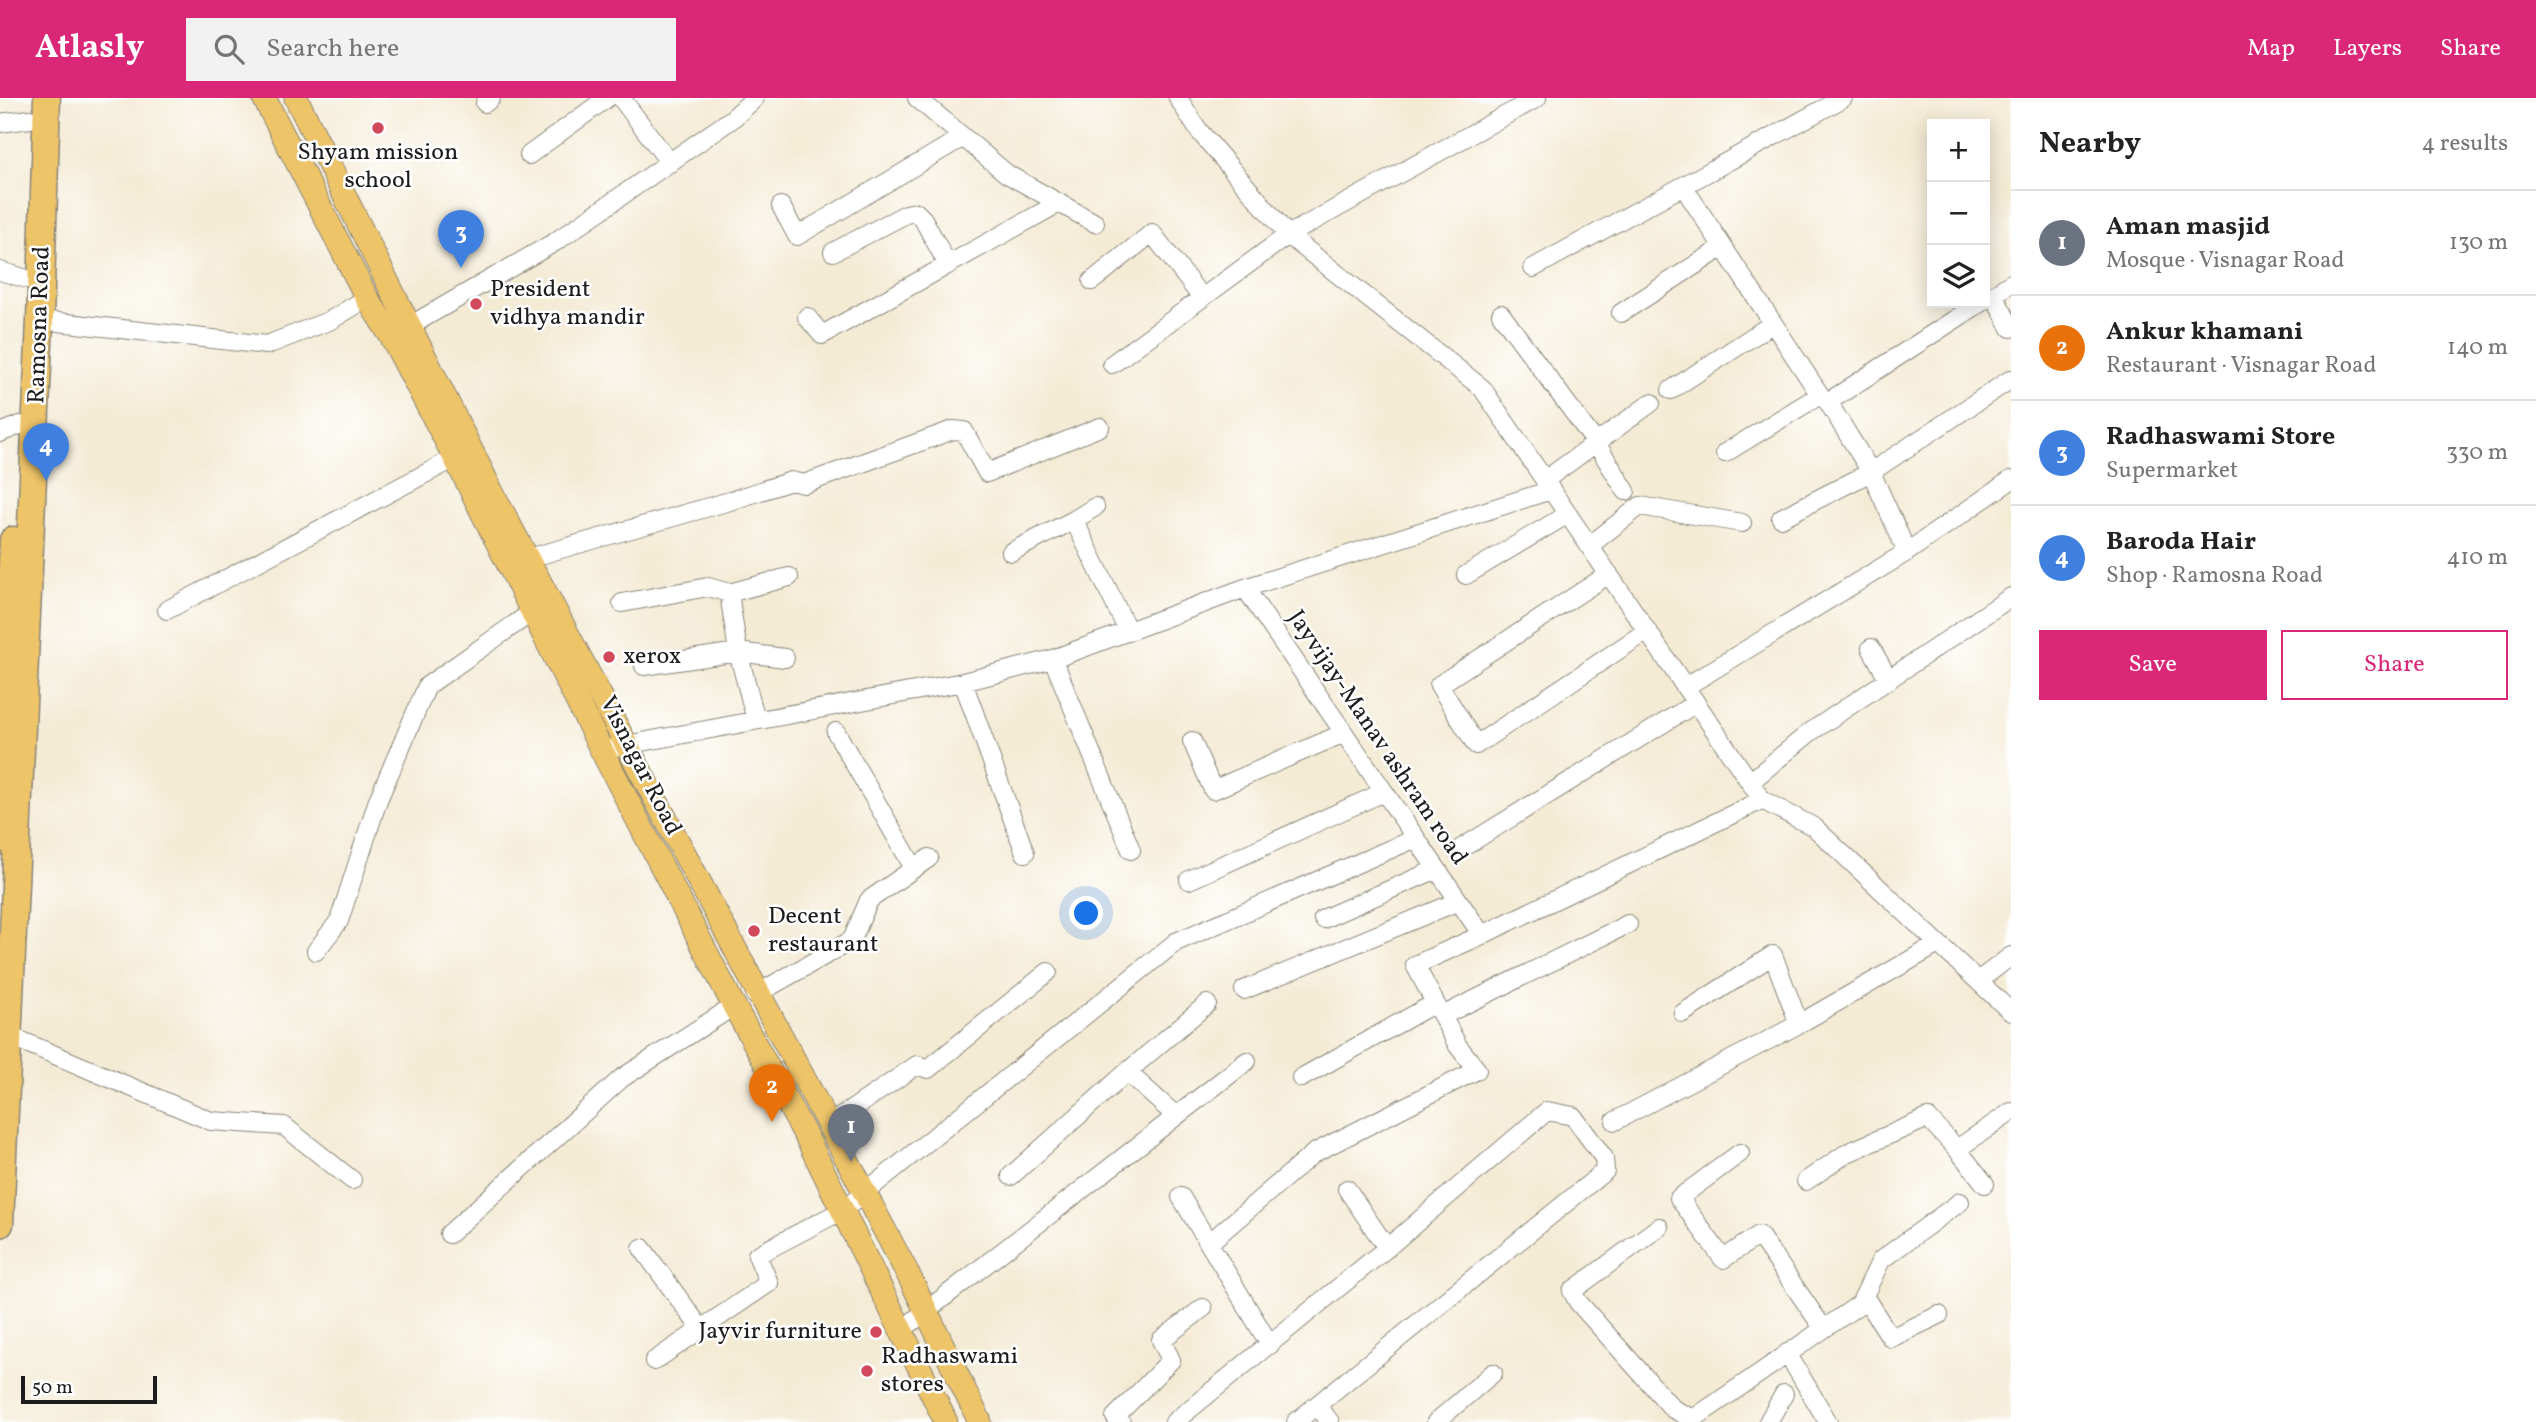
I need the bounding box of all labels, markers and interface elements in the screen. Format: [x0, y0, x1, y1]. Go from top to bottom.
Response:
search box [186, 18, 676, 81]
text: Atlasly [35, 26, 144, 72]
icon: search [210, 30, 248, 68]
text: Search here [266, 31, 399, 67]
text: Map [2247, 32, 2295, 66]
text: Layers [2333, 32, 2402, 66]
text: Share [2440, 32, 2501, 66]
map controls [1927, 119, 1990, 308]
button: + [1927, 119, 1990, 182]
marker: Shyam mission school [370, 120, 386, 136]
text: Nearby [2039, 123, 2141, 165]
text: 4 results [2422, 128, 2508, 160]
place label: Shyam mission school [298, 136, 458, 198]
button: − [1927, 182, 1990, 245]
text: Aman masjid [2106, 209, 2270, 245]
pin: 3 [438, 210, 484, 268]
text: 1 [2057, 227, 2067, 259]
text: 130 m [2449, 227, 2508, 259]
street label: Ramosna Road [20, 245, 60, 405]
button: layers [1927, 245, 1990, 308]
text: Mosque · Visnagar Road [2106, 245, 2344, 277]
place label: President vidhya mandir [490, 273, 645, 335]
marker: President vidhya mandir [468, 296, 484, 312]
text: Ankur khamani [2106, 314, 2303, 350]
text: 2 [2056, 332, 2068, 364]
text: 140 m [2447, 332, 2508, 364]
text: Restaurant · Visnagar Road [2106, 350, 2376, 382]
text: Radhaswami Store [2106, 419, 2335, 455]
pin: 4 [23, 423, 69, 481]
text: 3 [2056, 437, 2068, 469]
text: 330 m [2446, 437, 2508, 469]
text: Supermarket [2106, 455, 2238, 487]
text: Baroda Hair [2106, 524, 2256, 560]
text: 4 [2055, 542, 2069, 574]
text: 410 m [2447, 542, 2508, 574]
text: Shop · Ramosna Road [2106, 560, 2323, 592]
street label: Jayvijay-Manav ashram road [1279, 604, 1475, 872]
button: Save [2039, 630, 2267, 700]
button: Share [2281, 630, 2508, 700]
place label: xerox [623, 640, 681, 674]
marker: xerox [601, 649, 617, 665]
street label: Visnagar Road [590, 690, 690, 842]
your location [1069, 896, 1103, 930]
place label: Decent restaurant [768, 900, 878, 962]
marker: Decent restaurant [746, 923, 762, 939]
pin: 2 [749, 1064, 795, 1122]
pin: 1 [828, 1104, 874, 1162]
place label: Jayvir furniture [698, 1315, 862, 1349]
marker: Jayvir furniture [868, 1324, 884, 1340]
place label: Radhaswami stores [881, 1340, 1018, 1402]
marker: Radhaswami stores [859, 1363, 875, 1379]
scale bar [21, 1373, 158, 1405]
text: 50 m [32, 1375, 73, 1401]

